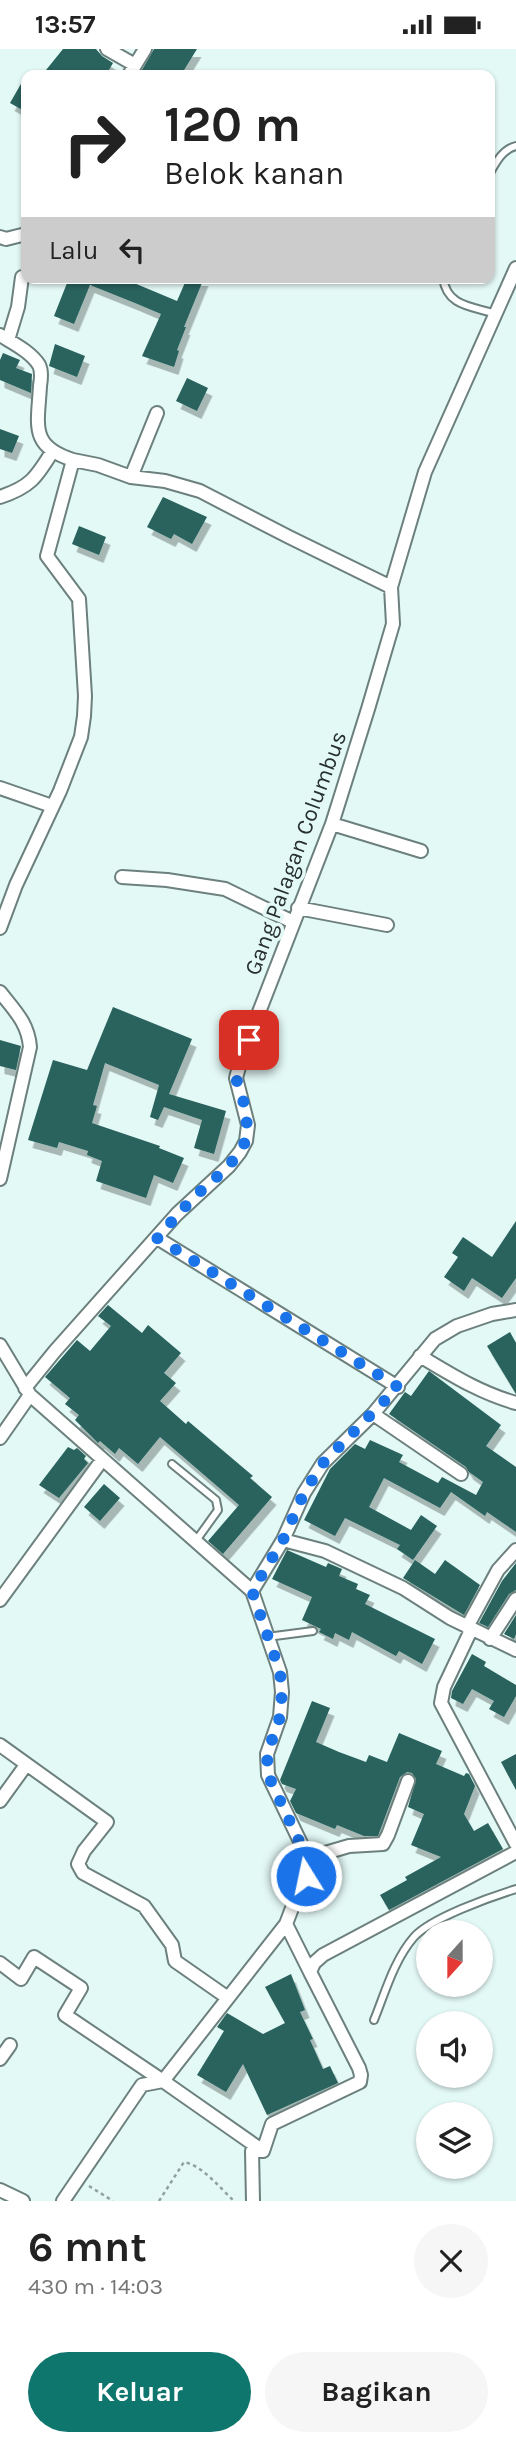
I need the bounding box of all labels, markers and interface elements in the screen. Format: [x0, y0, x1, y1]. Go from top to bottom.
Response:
text: 13:57 [35, 9, 96, 40]
text: 120 m [164, 96, 301, 153]
icon: right [49, 98, 140, 189]
text: Belok kanan [164, 155, 344, 192]
icon: left [113, 231, 151, 269]
text: Lalu [49, 235, 99, 266]
street label: Gang Palagan Columbus [239, 728, 352, 979]
pin [219, 1010, 279, 1070]
icon: arrive [230, 1021, 268, 1059]
position arrow [269, 1839, 343, 1913]
north arrow [416, 1920, 494, 1997]
map controls [416, 1920, 493, 2179]
button: sound [416, 2011, 493, 2088]
button: layers [416, 2102, 493, 2179]
text: 6 mnt [28, 2222, 147, 2272]
button: close [414, 2224, 488, 2298]
text: 430 m · 14:03 [28, 2273, 163, 2300]
button: Keluar [28, 2352, 251, 2432]
button: Bagikan [265, 2352, 488, 2432]

